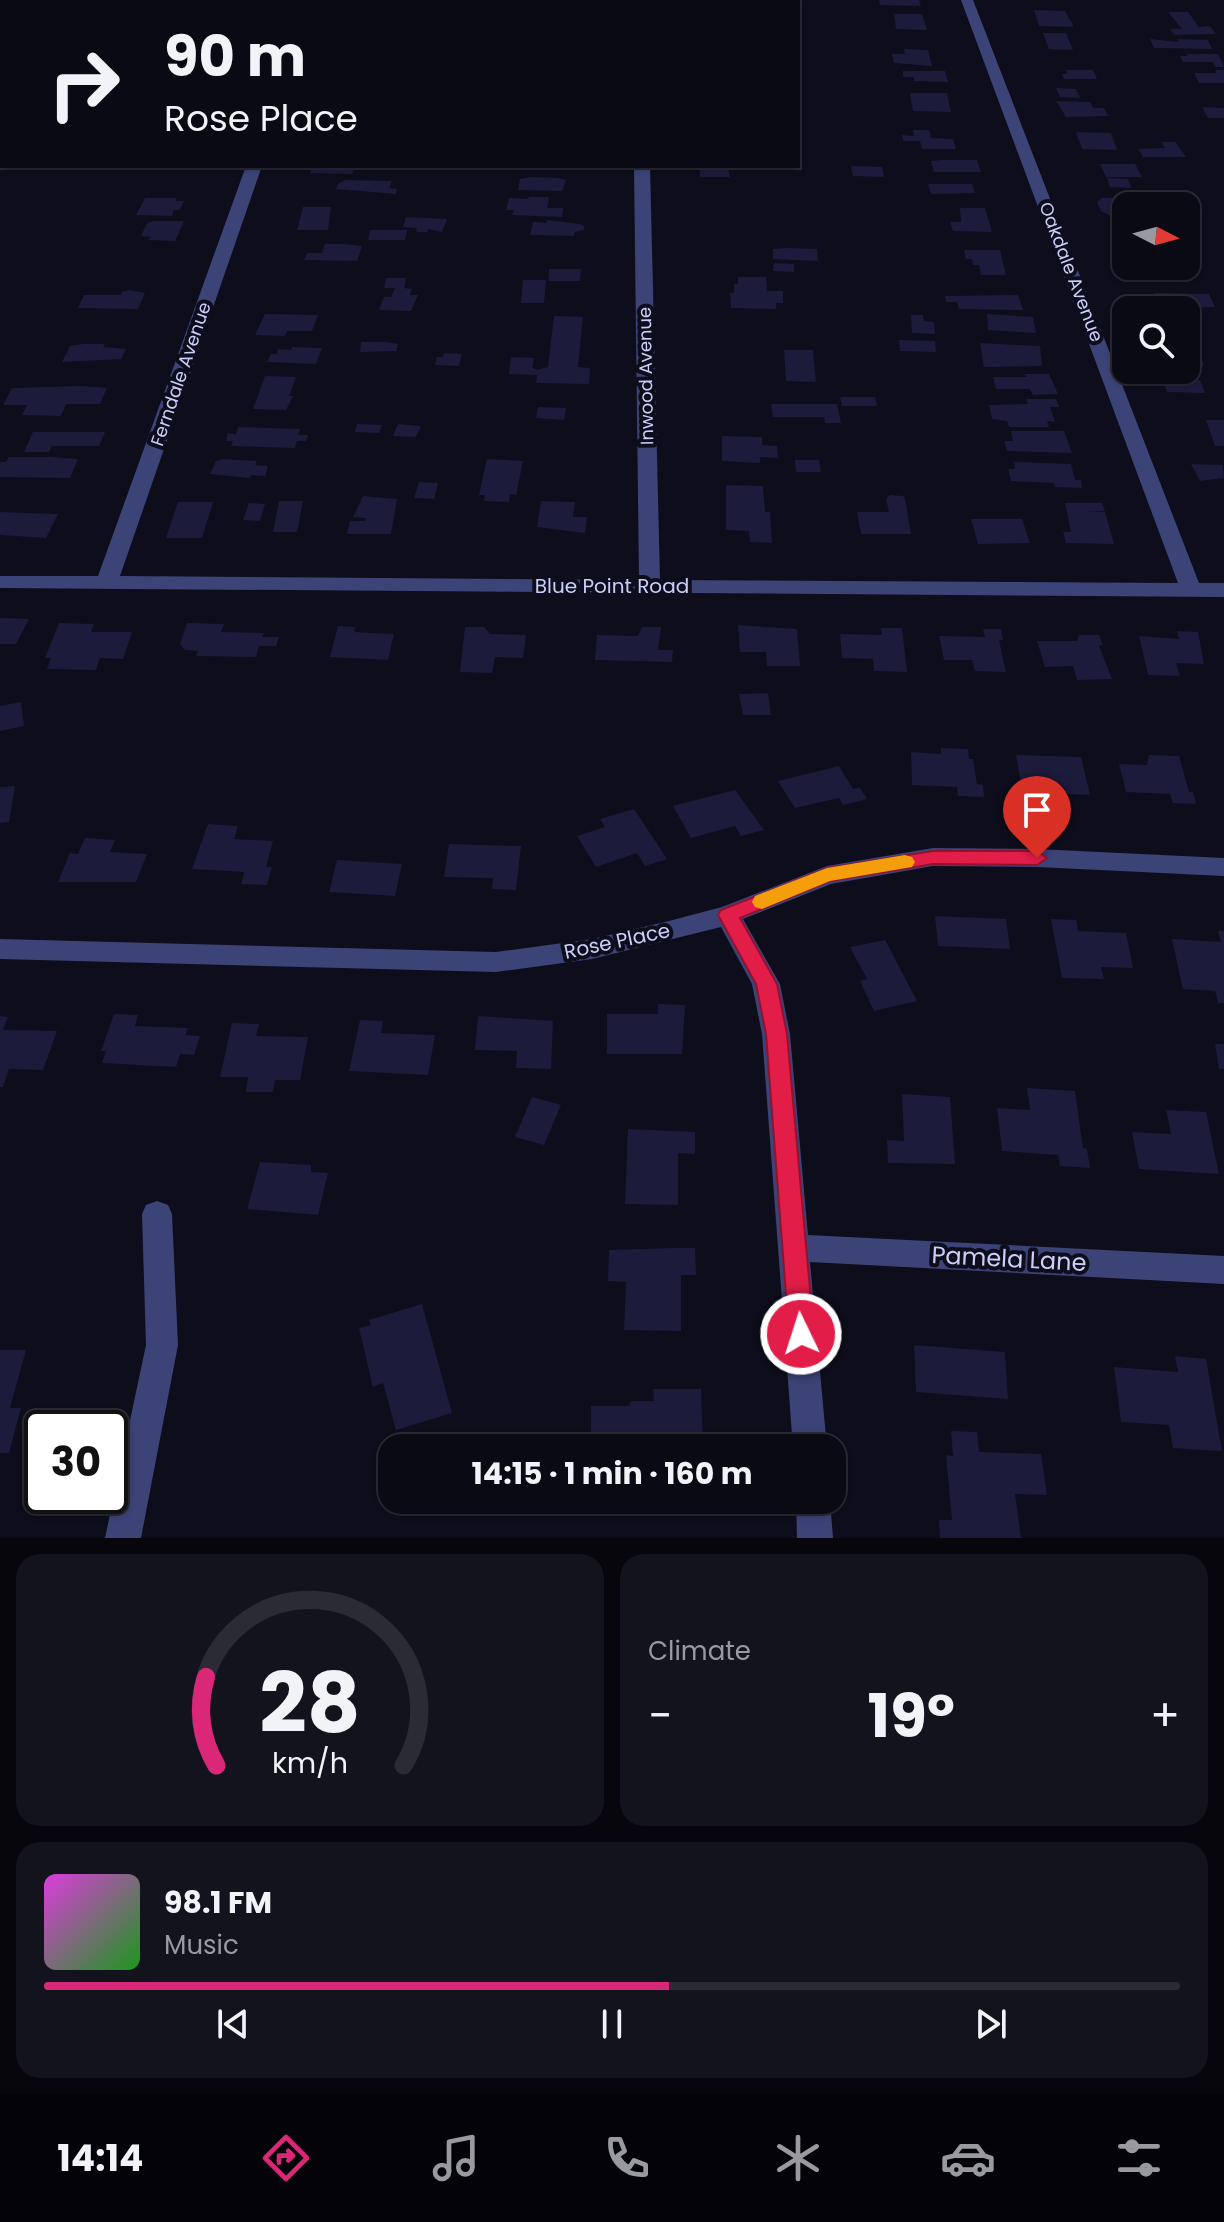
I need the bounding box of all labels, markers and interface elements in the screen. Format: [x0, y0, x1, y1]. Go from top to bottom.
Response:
text: 90 m [164, 17, 306, 96]
icon: right [32, 32, 136, 136]
text: Rose Place [164, 93, 358, 144]
north arrow [1112, 192, 1200, 280]
map controls [1112, 192, 1200, 384]
street label: Oakdale Avenue [1033, 198, 1110, 345]
button: search [1112, 296, 1200, 384]
street label: Ferndale Avenue [144, 298, 217, 449]
street label: Inwood Avenue [632, 307, 659, 445]
street label: Blue Point Road [535, 572, 689, 600]
pin [1003, 776, 1071, 858]
icon: arrive [1015, 788, 1059, 832]
street label: Rose Place [561, 916, 673, 966]
street label: Pamela Lane [931, 1238, 1087, 1279]
position arrow [759, 1292, 843, 1376]
speed limit sign: 30 [24, 1410, 128, 1514]
text: 14:15 · 1 min · 160 m [472, 1452, 752, 1495]
text: Climate [648, 1633, 751, 1669]
text: 28 [259, 1645, 361, 1761]
text: 19° [867, 1674, 955, 1758]
text: − [648, 1685, 672, 1746]
text: + [1150, 1685, 1180, 1746]
text: km/h [272, 1743, 348, 1783]
text: 98.1 FM [164, 1881, 272, 1924]
text: Music [164, 1927, 239, 1963]
icon: previous [211, 2002, 255, 2046]
icon: pause [590, 2002, 634, 2046]
icon: next [969, 2002, 1013, 2046]
icon: directions [258, 2130, 314, 2186]
icon: music [428, 2130, 484, 2186]
icon: phone [599, 2130, 655, 2186]
icon: climate [770, 2130, 826, 2186]
icon: car [940, 2130, 996, 2186]
icon: filters [1111, 2130, 1167, 2186]
text: 14:14 [57, 2133, 143, 2184]

